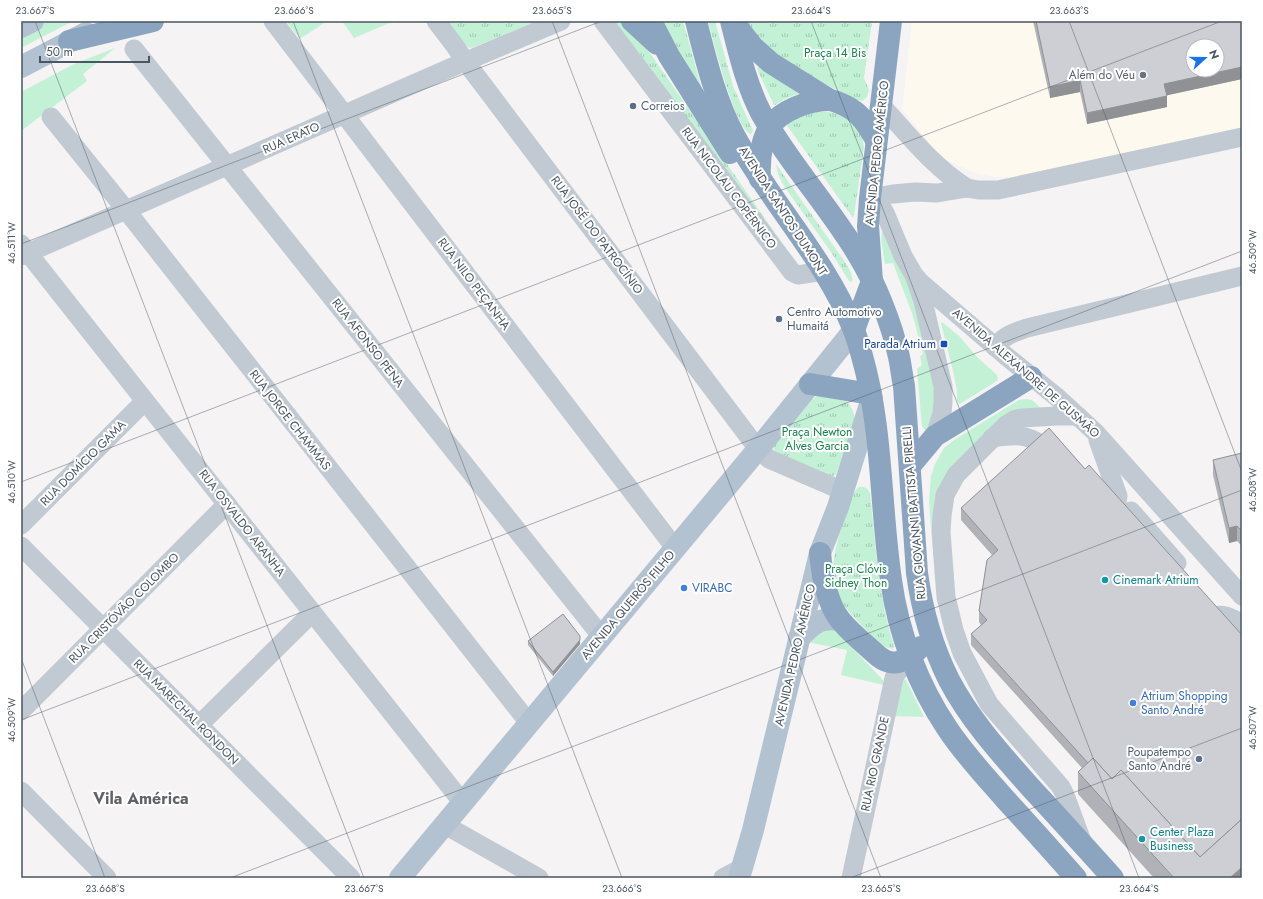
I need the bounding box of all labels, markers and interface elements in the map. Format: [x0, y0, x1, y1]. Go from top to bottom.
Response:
text: 23.667°S [15, 3, 55, 18]
text: 23.666°S [274, 3, 314, 18]
text: 23.665°S [532, 3, 572, 18]
text: 23.664°S [791, 3, 831, 18]
text: 23.663°S [1049, 3, 1089, 18]
scale bar [40, 38, 149, 64]
north arrow [1185, 38, 1225, 78]
text: 50 m [46, 43, 73, 61]
park label: Praça 14 Bis [804, 44, 866, 62]
text: N [1205, 47, 1223, 61]
place label: Além do Véu [1069, 66, 1135, 84]
marker: Além do Véu [1138, 70, 1148, 80]
street label: AVENIDA PEDRO AMÉRICO [860, 80, 894, 226]
place label: Correios [641, 97, 685, 115]
marker: Correios [628, 101, 638, 111]
street label: RUA ERATO [260, 117, 322, 159]
street label: RUA NICOLAU COPÉRNICO [677, 123, 781, 253]
street label: AVENIDA SANTOS DUMONT [734, 143, 832, 280]
street label: RUA JOSÉ DO PATROCÍNIO [547, 172, 647, 298]
text: 46.511°W [4, 222, 19, 264]
text: 46.509°W [1245, 230, 1260, 274]
street label: RUA NILO PEÇANHA [433, 234, 515, 334]
street label: RUA AFONSO PENA [328, 295, 409, 391]
place label: Centro Automotivo Humaitá [787, 303, 882, 335]
street label: AVENIDA ALEXANDRE DE GUSMÃO [948, 304, 1104, 442]
marker: Centro Automotivo Humaitá [774, 314, 784, 324]
place label: Parada Atrium [864, 335, 936, 353]
marker: Parada Atrium [939, 339, 949, 349]
street label: RUA JORGE CHAMMAS [245, 366, 335, 474]
street label: RUA DOMÍCIO GAMA [36, 416, 130, 510]
park label: Praça Newton Alves Garcia [782, 423, 852, 455]
street label: RUA GIOVANNI BATTISTA PIRELLI [897, 426, 931, 600]
text: 46.510°W [4, 460, 19, 504]
street label: RUA OSVALDO ARANHA [194, 466, 290, 580]
text: 46.508°W [1245, 468, 1260, 512]
street label: AVENIDA QUEIRÓS FILHO [577, 546, 679, 664]
street label: RUA CRISTÓVÃO COLOMBO [65, 549, 183, 667]
park label: Praça Clóvis Sidney Thon [825, 560, 887, 592]
place label: Cinemark Atrium [1113, 571, 1199, 589]
marker: Cinemark Atrium [1100, 575, 1110, 585]
place label: VIRABC [692, 579, 732, 597]
street label: AVENIDA PEDRO AMÉRICO [770, 582, 820, 728]
marker: VIRABC [679, 583, 689, 593]
street label: RUA MARECHAL RONDON [129, 655, 243, 769]
place label: Atrium Shopping Santo André [1141, 687, 1228, 719]
text: 46.509°W [4, 698, 19, 742]
marker: Atrium Shopping Santo André [1128, 698, 1138, 708]
text: 46.507°W [1245, 706, 1260, 750]
street label: RUA RIO GRANDE [856, 715, 894, 813]
place label: Poupatempo Santo André [1128, 743, 1191, 775]
marker: Poupatempo Santo André [1194, 754, 1204, 764]
district label: Vila América [92, 787, 189, 810]
place label: Center Plaza Business [1150, 823, 1214, 855]
marker: Center Plaza Business [1137, 834, 1147, 844]
text: 23.668°S [85, 881, 125, 896]
text: 23.667°S [344, 881, 384, 896]
text: 23.666°S [602, 881, 642, 896]
text: 23.665°S [861, 881, 901, 896]
text: 23.664°S [1119, 881, 1159, 896]

